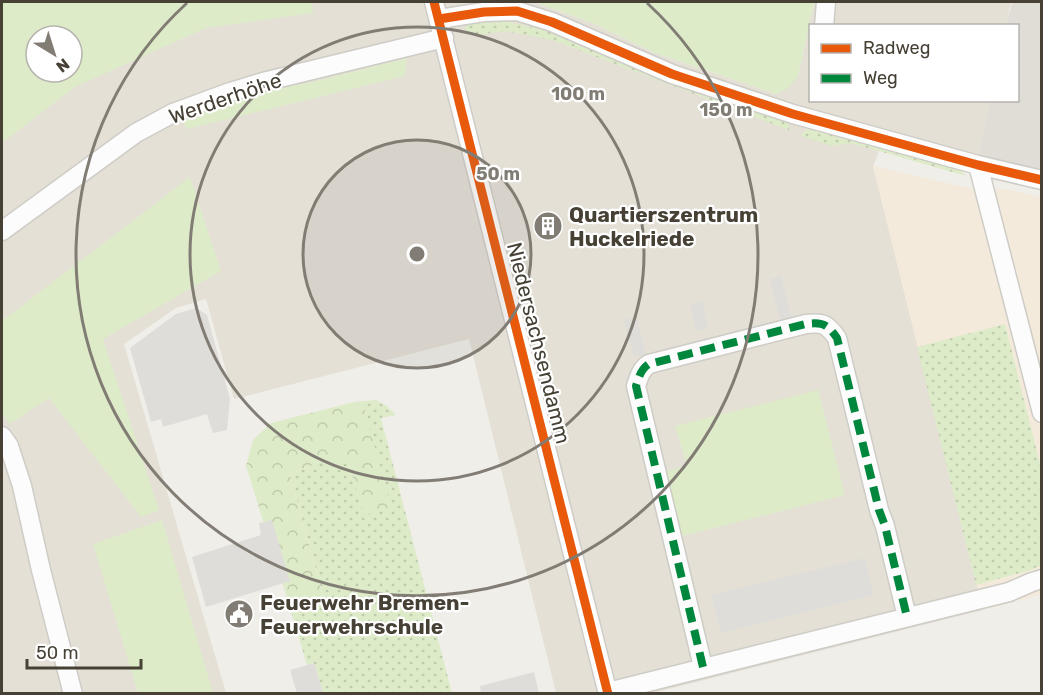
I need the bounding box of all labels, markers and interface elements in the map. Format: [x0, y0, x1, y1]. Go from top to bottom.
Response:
north arrow [24, 24, 84, 84]
legend [809, 24, 1019, 102]
text: Radweg [863, 37, 930, 59]
text: N [53, 54, 73, 76]
street label: Werderhöhe [165, 67, 285, 129]
text: Weg [863, 67, 898, 89]
text: 100 m [551, 83, 605, 105]
text: 150 m [699, 99, 753, 121]
text: 50 m [476, 163, 520, 185]
place label: Quartierszentrum Huckelriede [569, 202, 758, 251]
building icon: Quartierszentrum Huckelriede [532, 210, 564, 242]
street label: Niedersachsendamm [502, 240, 576, 446]
centre of rings [407, 244, 427, 264]
place label: Feuerwehr Bremen- Feuerwehrschule [260, 590, 470, 639]
public building icon: Feuerwehr Bremen- Feuerwehrschule [223, 598, 255, 630]
scale bar [27, 632, 141, 670]
text: 50 m [36, 642, 79, 664]

